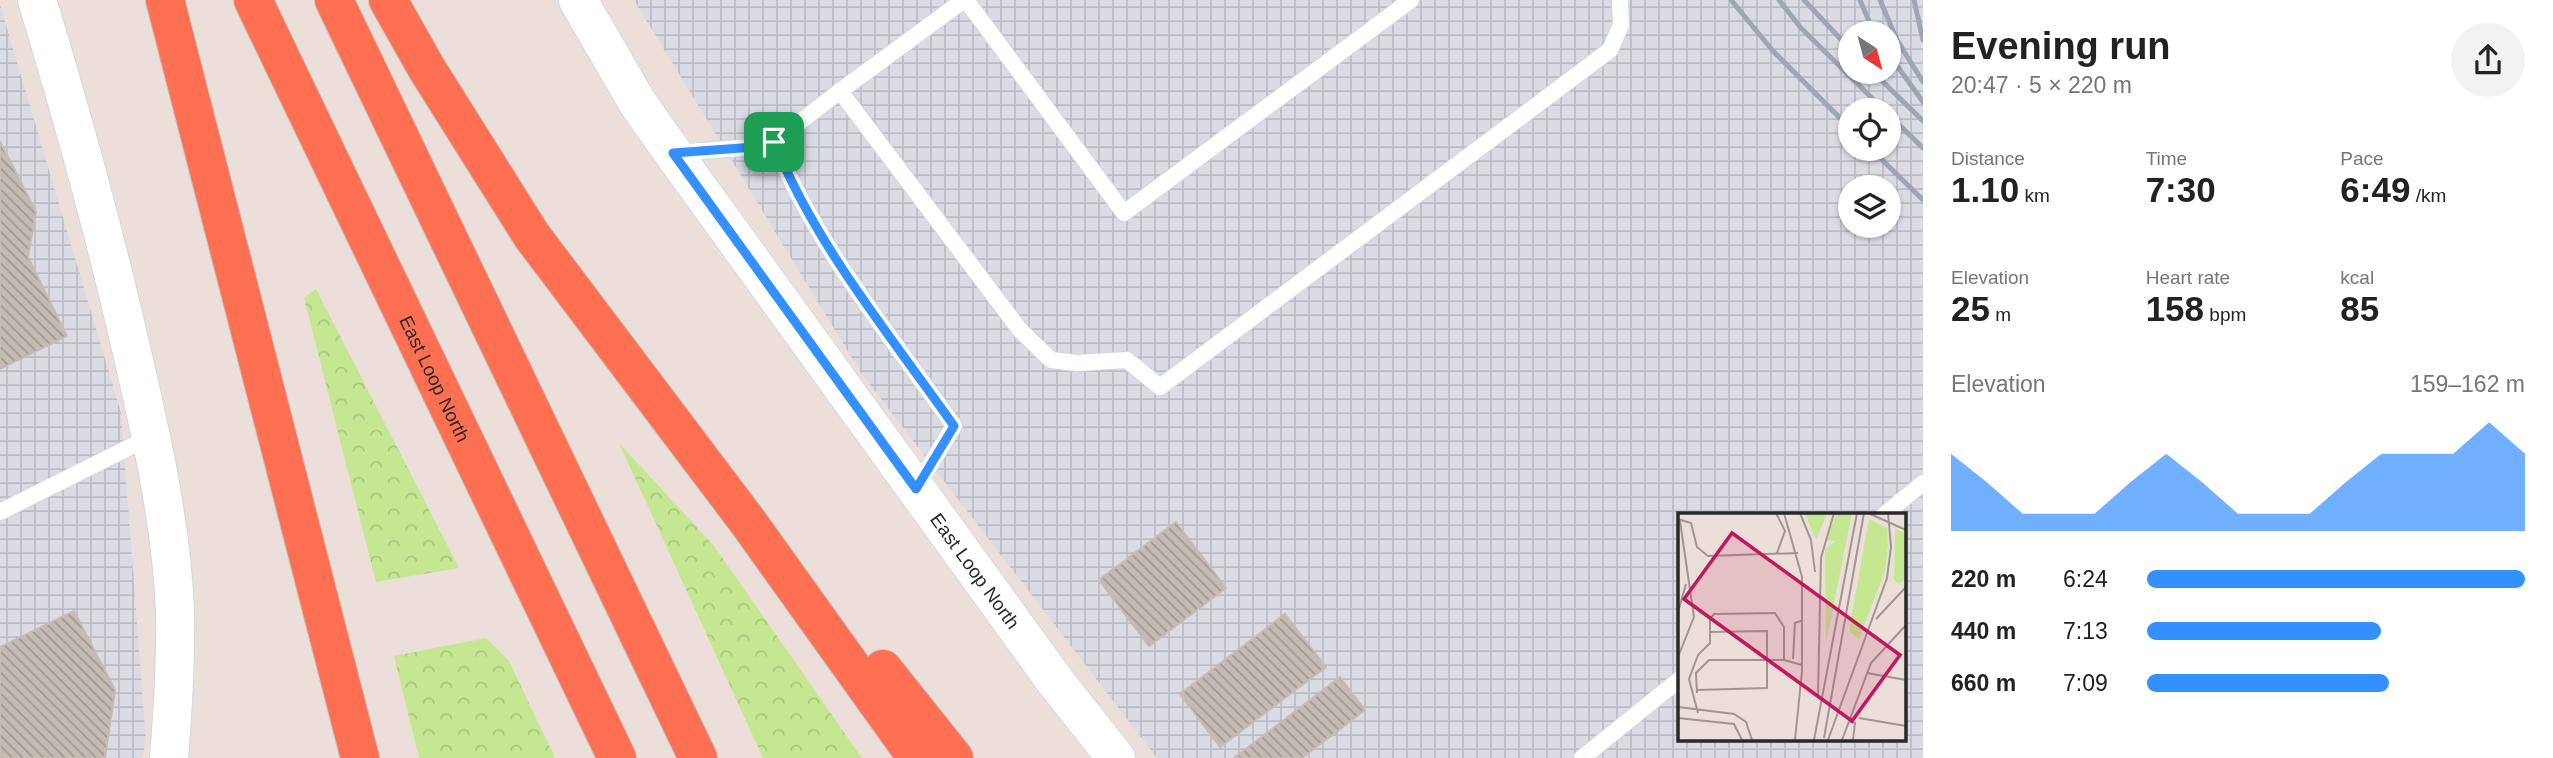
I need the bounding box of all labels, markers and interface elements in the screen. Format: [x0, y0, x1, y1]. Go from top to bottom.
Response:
north arrow [1838, 21, 1900, 84]
map controls [1838, 21, 1901, 238]
button: share [2451, 23, 2525, 97]
text: Evening run [1951, 25, 2171, 67]
text: 20:47 · 5 × 220 m [1951, 72, 2132, 98]
button: locate [1838, 98, 1901, 161]
pin [744, 112, 804, 172]
icon: arrive [755, 123, 793, 161]
text: Distance [1951, 148, 2025, 169]
text: Time [2146, 148, 2187, 169]
text: Pace [2340, 148, 2384, 169]
text: 1.10 [1951, 170, 2019, 209]
text: 7:30 [2146, 170, 2216, 209]
text: 6:49 [2340, 170, 2410, 209]
button: layers [1838, 175, 1901, 238]
text: km [2019, 185, 2050, 206]
text: /km [2410, 185, 2446, 206]
text: Elevation [1951, 267, 2029, 288]
text: Heart rate [2146, 267, 2230, 288]
text: kcal [2340, 267, 2374, 288]
text: 25 [1951, 289, 1990, 328]
text: 158 [2146, 289, 2204, 328]
text: 85 [2340, 289, 2379, 328]
text: m [1990, 304, 2011, 325]
text: bpm [2204, 304, 2246, 325]
street label: East Loop North [395, 312, 474, 445]
text: Elevation [1951, 371, 2046, 397]
text: 159–162 m [2410, 371, 2525, 397]
street label: East Loop North [926, 509, 1024, 633]
inset map [1678, 513, 1906, 740]
text: 220 m [1951, 566, 2016, 592]
text: 6:24 [2063, 566, 2108, 592]
text: 440 m [1951, 618, 2016, 644]
text: 7:13 [2063, 618, 2108, 644]
text: 660 m [1951, 670, 2016, 696]
text: 7:09 [2063, 670, 2108, 696]

